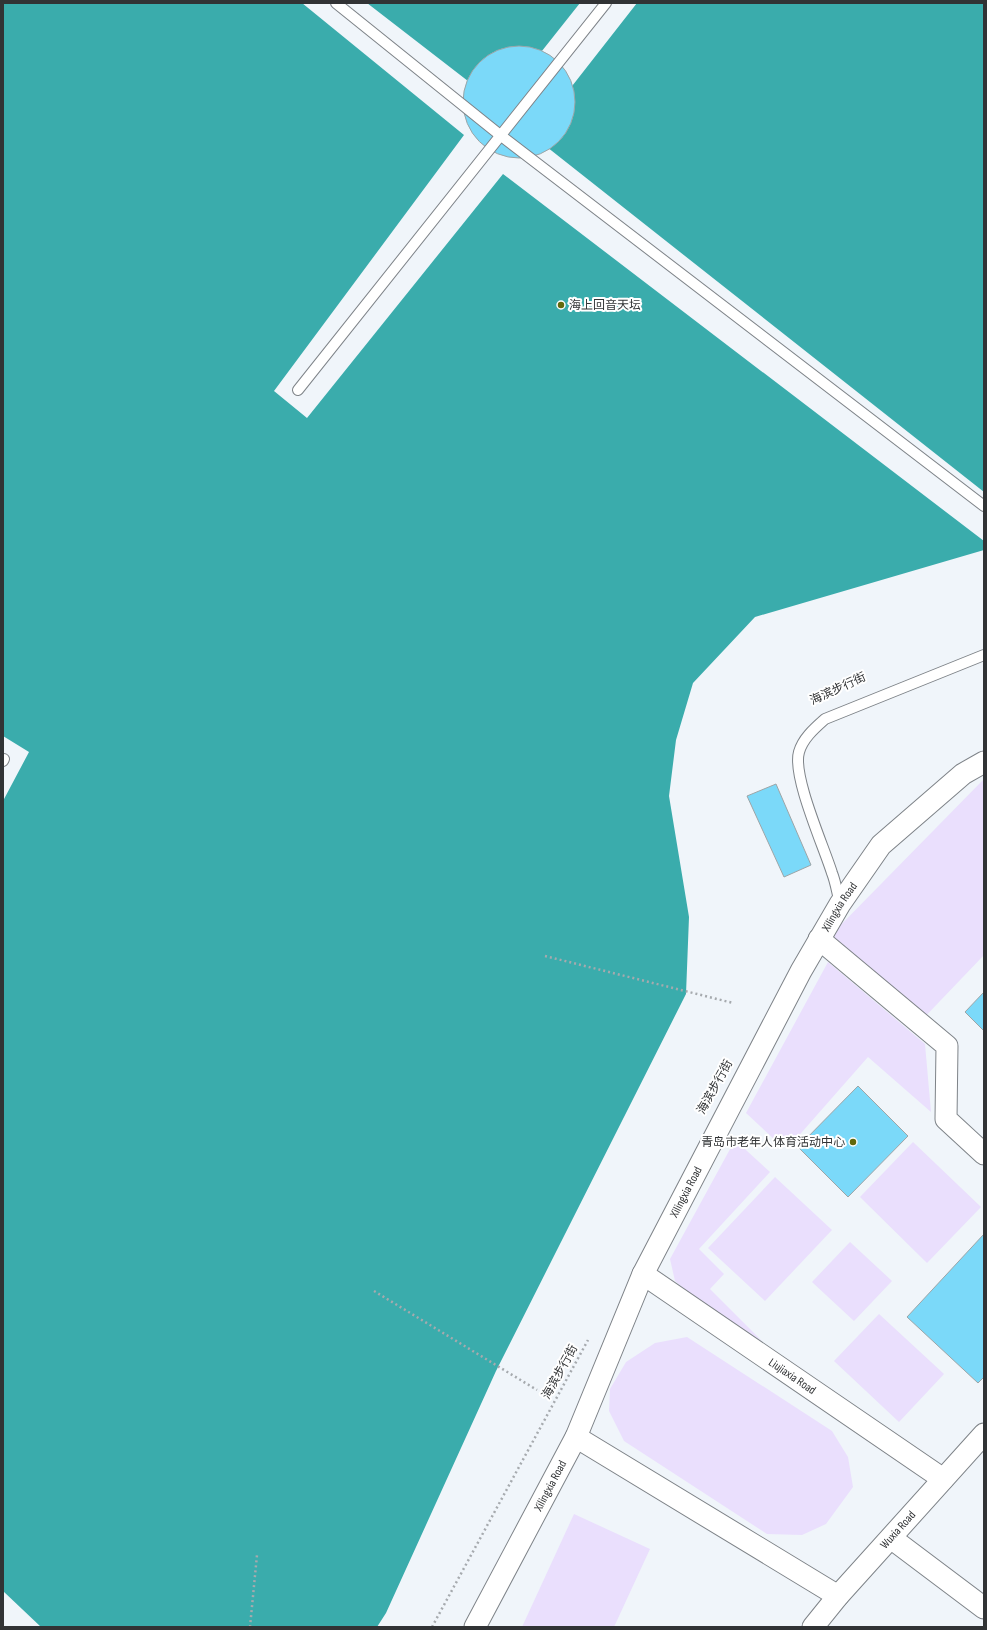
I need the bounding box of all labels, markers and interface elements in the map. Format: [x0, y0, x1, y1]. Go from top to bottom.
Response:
place label: 海上回音天坛 [569, 298, 641, 313]
marker: 海上回音天坛 [556, 300, 566, 310]
street label: 海滨步行街 [808, 670, 868, 708]
street label: Xilingxia Road [818, 879, 860, 935]
street label: 海滨步行街 [694, 1057, 736, 1117]
place label: 青岛市老年人体育活动中心 [701, 1135, 845, 1150]
marker: 青岛市老年人体育活动中心 [848, 1137, 858, 1147]
street label: Xilingxia Road [666, 1164, 705, 1221]
street label: 海滨步行街 [539, 1342, 581, 1402]
street label: Liujiaxia Road [766, 1355, 819, 1398]
street label: Xilingxia Road [530, 1458, 570, 1515]
street label: Wuxia Road [877, 1508, 919, 1552]

